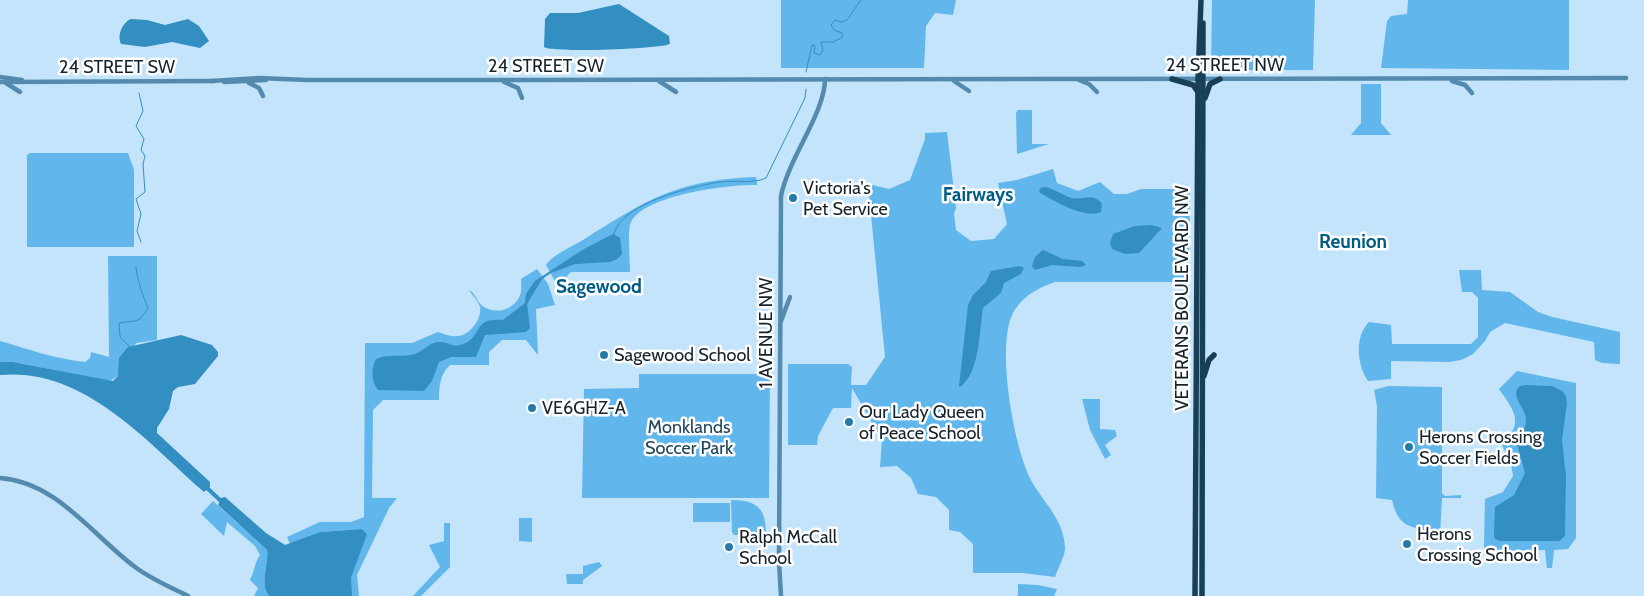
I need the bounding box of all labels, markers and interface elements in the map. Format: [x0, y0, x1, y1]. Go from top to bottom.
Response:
street label: 24 STREET NW [1166, 54, 1284, 76]
street label: 24 STREET SW [488, 55, 604, 77]
street label: 24 STREET SW [59, 56, 175, 78]
place label: Victoria's Pet Service [803, 177, 888, 220]
district label: Fairways [943, 183, 1013, 206]
street label: VETERANS BOULEVARD NW [1171, 185, 1193, 411]
marker: Victoria's Pet Service [787, 192, 799, 204]
district label: Reunion [1319, 230, 1387, 253]
district label: Sagewood [556, 275, 642, 298]
street label: 1 AVENUE NW [755, 278, 777, 388]
place label: Sagewood School [614, 344, 751, 366]
marker: Sagewood School [598, 349, 610, 361]
place label: VE6GHZ-A [542, 397, 626, 419]
place label: Our Lady Queen of Peace School [859, 401, 984, 444]
marker: VE6GHZ-A [526, 402, 538, 414]
park label: Monklands Soccer Park [645, 416, 734, 459]
marker: Our Lady Queen of Peace School [843, 416, 855, 428]
place label: Herons Crossing Soccer Fields [1419, 426, 1543, 469]
marker: Herons Crossing Soccer Fields [1403, 441, 1415, 453]
place label: Herons Crossing School [1417, 523, 1538, 566]
place label: Ralph McCall School [739, 526, 838, 569]
marker: Herons Crossing School [1401, 538, 1413, 550]
marker: Ralph McCall School [723, 541, 735, 553]

